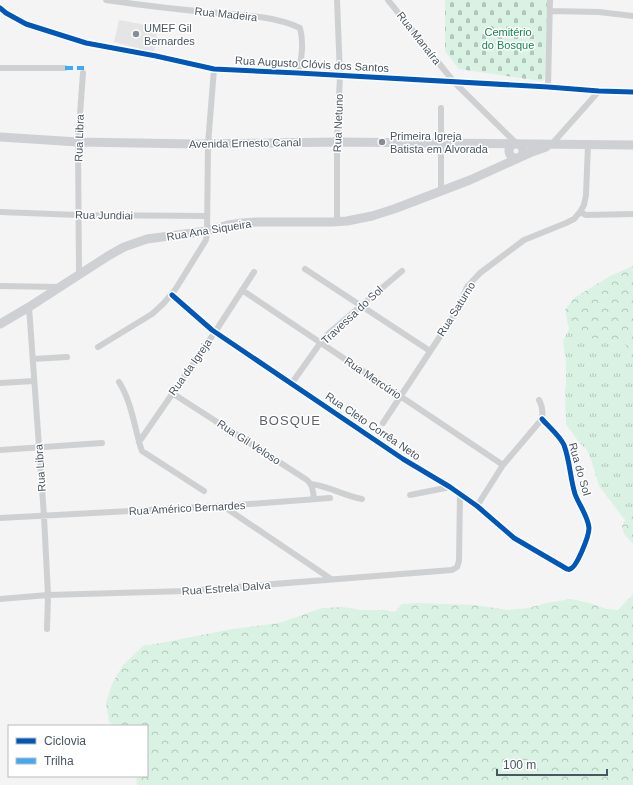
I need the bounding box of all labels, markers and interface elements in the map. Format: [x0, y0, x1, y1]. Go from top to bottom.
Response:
street label: Rua Madeira [194, 5, 259, 23]
street label: Rua Manaíra [395, 9, 444, 67]
place label: UMEF Gil Bernardes [144, 22, 195, 47]
park label: Cemitério do Bosque [482, 26, 534, 51]
marker: UMEF Gil Bernardes [131, 29, 141, 39]
street label: Rua Augusto Clóvis dos Santos [235, 54, 390, 74]
street label: Rua Netuno [331, 93, 345, 153]
street label: Rua Libra [72, 113, 86, 162]
place label: Primeira Igreja Batista em Alvorada [390, 130, 489, 155]
street label: Avenida Ernesto Canal [189, 136, 301, 150]
marker: Primeira Igreja Batista em Alvorada [377, 137, 387, 147]
street label: Rua Jundiai [75, 208, 133, 222]
street label: Rua Ana Siqueira [166, 217, 253, 243]
street label: Rua Saturno [435, 280, 477, 338]
street label: Travessa do Sol [319, 284, 385, 346]
street label: Rua da Igreja [166, 336, 214, 397]
street label: Rua Mercúrio [342, 355, 404, 401]
street label: Rua Cleto Corrêa Neto [323, 390, 423, 462]
district label: BOSQUE [259, 413, 321, 428]
street label: Rua Gil Veloso [215, 417, 283, 467]
street label: Rua do Sol [567, 441, 593, 497]
street label: Rua Libra [32, 443, 48, 492]
street label: Rua Américo Bernardes [128, 499, 246, 517]
street label: Rua Estrela Dalva [181, 579, 272, 597]
legend [8, 725, 148, 777]
text: Ciclovia [44, 734, 86, 748]
scale bar [497, 751, 607, 777]
text: Trilha [44, 754, 74, 768]
text: 100 m [503, 758, 536, 772]

